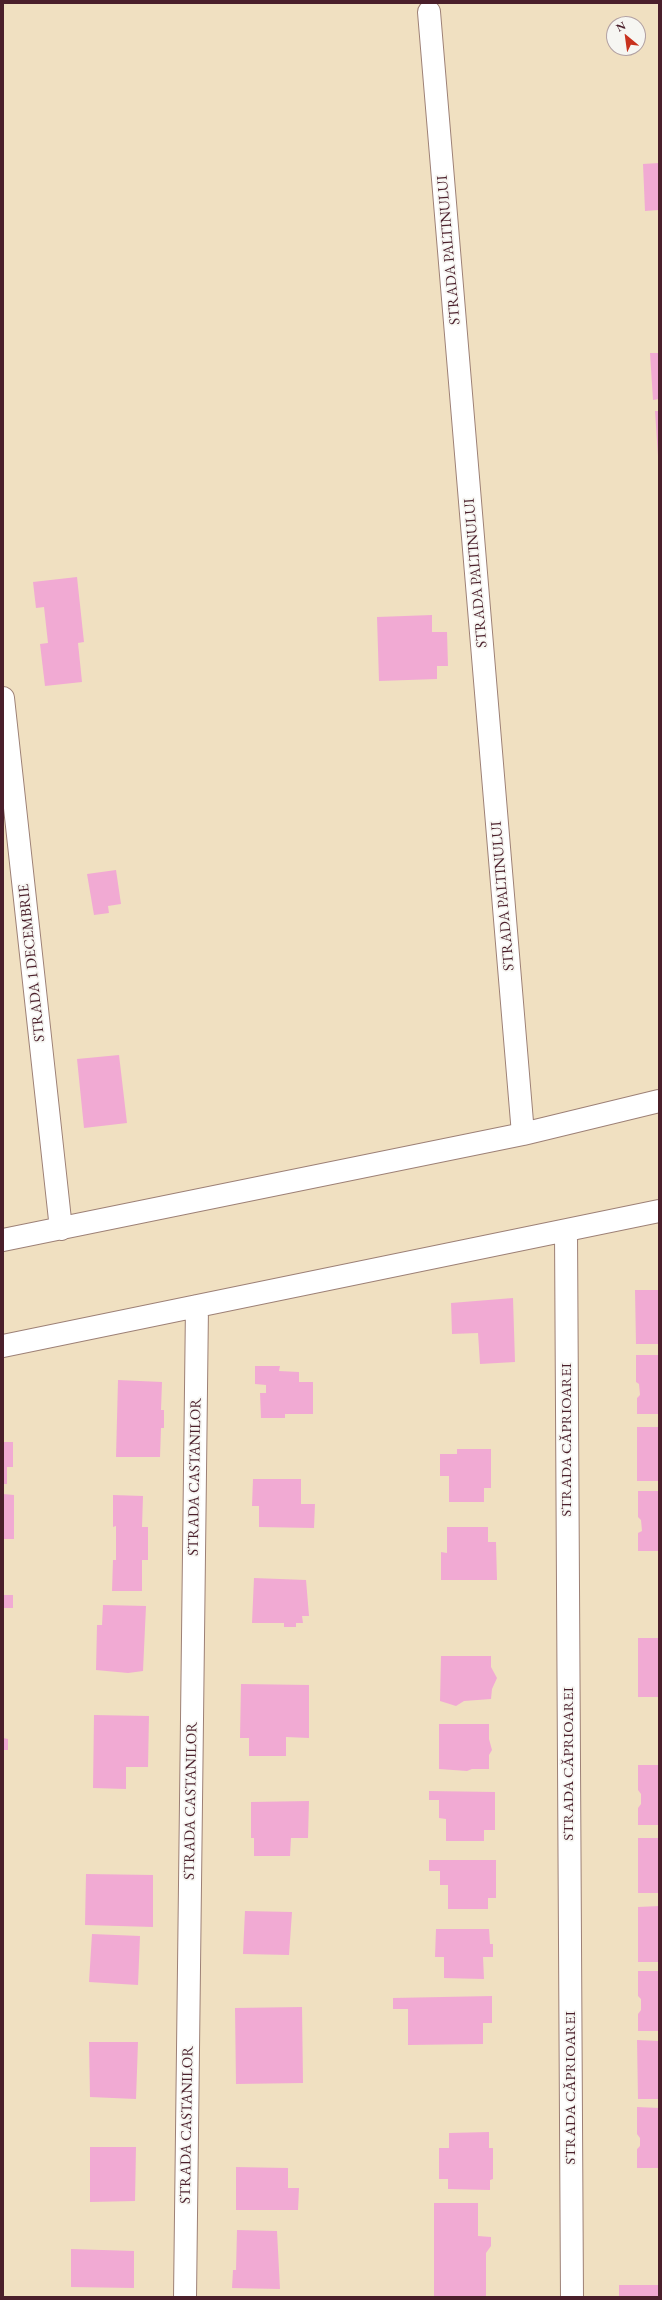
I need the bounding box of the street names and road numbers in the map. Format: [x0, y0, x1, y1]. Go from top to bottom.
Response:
street label: STRADA PALTINULUI [433, 174, 465, 326]
street label: STRADA PALTINULUI [460, 497, 492, 649]
street label: STRADA PALTINULUI [487, 820, 519, 972]
street label: STRADA 1 DECEMBRIE [15, 883, 49, 1043]
street label: STRADA CĂPRIOAREI [558, 1363, 576, 1517]
street label: STRADA CASTANILOR [185, 1398, 205, 1556]
street label: STRADA CĂPRIOAREI [560, 1687, 578, 1841]
street label: STRADA CASTANILOR [181, 1722, 201, 1880]
street label: STRADA CĂPRIOAREI [562, 2011, 580, 2165]
street label: STRADA CASTANILOR [177, 2046, 197, 2204]

